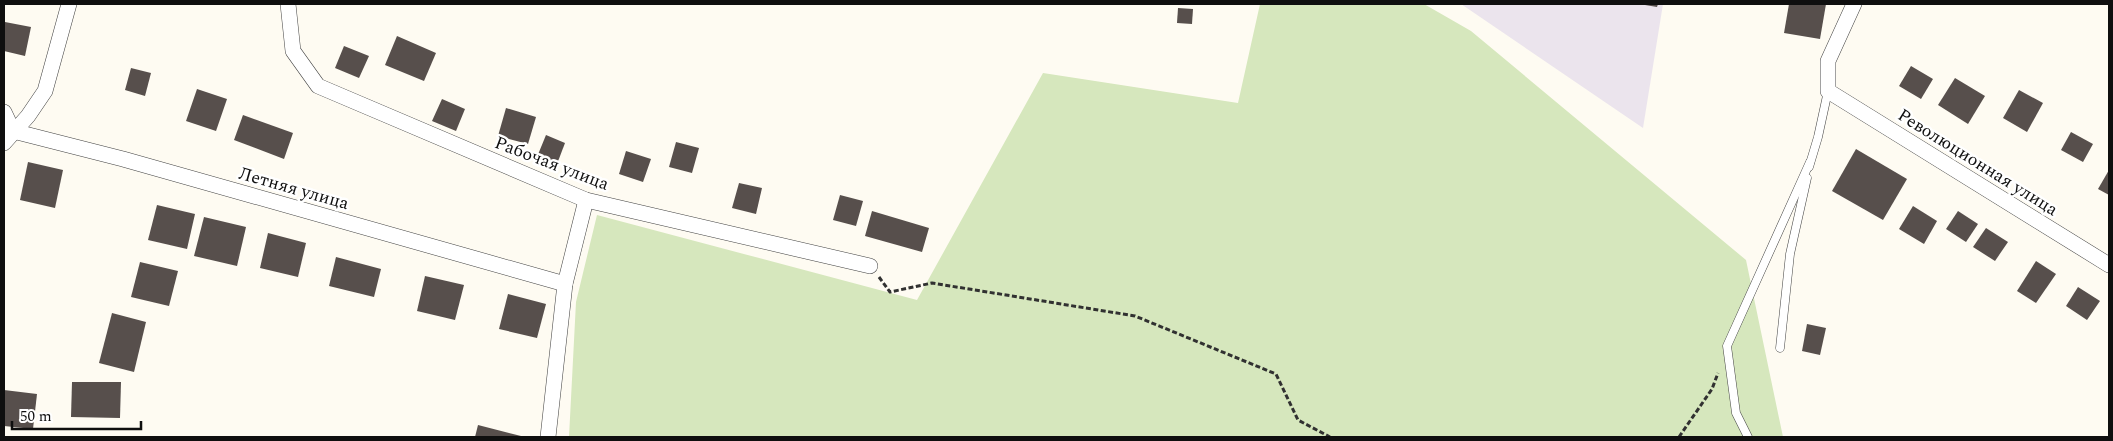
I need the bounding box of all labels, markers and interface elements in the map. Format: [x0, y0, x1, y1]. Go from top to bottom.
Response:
street label: Революционная улица [1892, 102, 2063, 223]
street label: Рабочая улица [491, 129, 613, 198]
street label: Летняя улица [236, 160, 352, 217]
scale bar [12, 398, 141, 430]
text: 50 m [20, 405, 52, 428]

